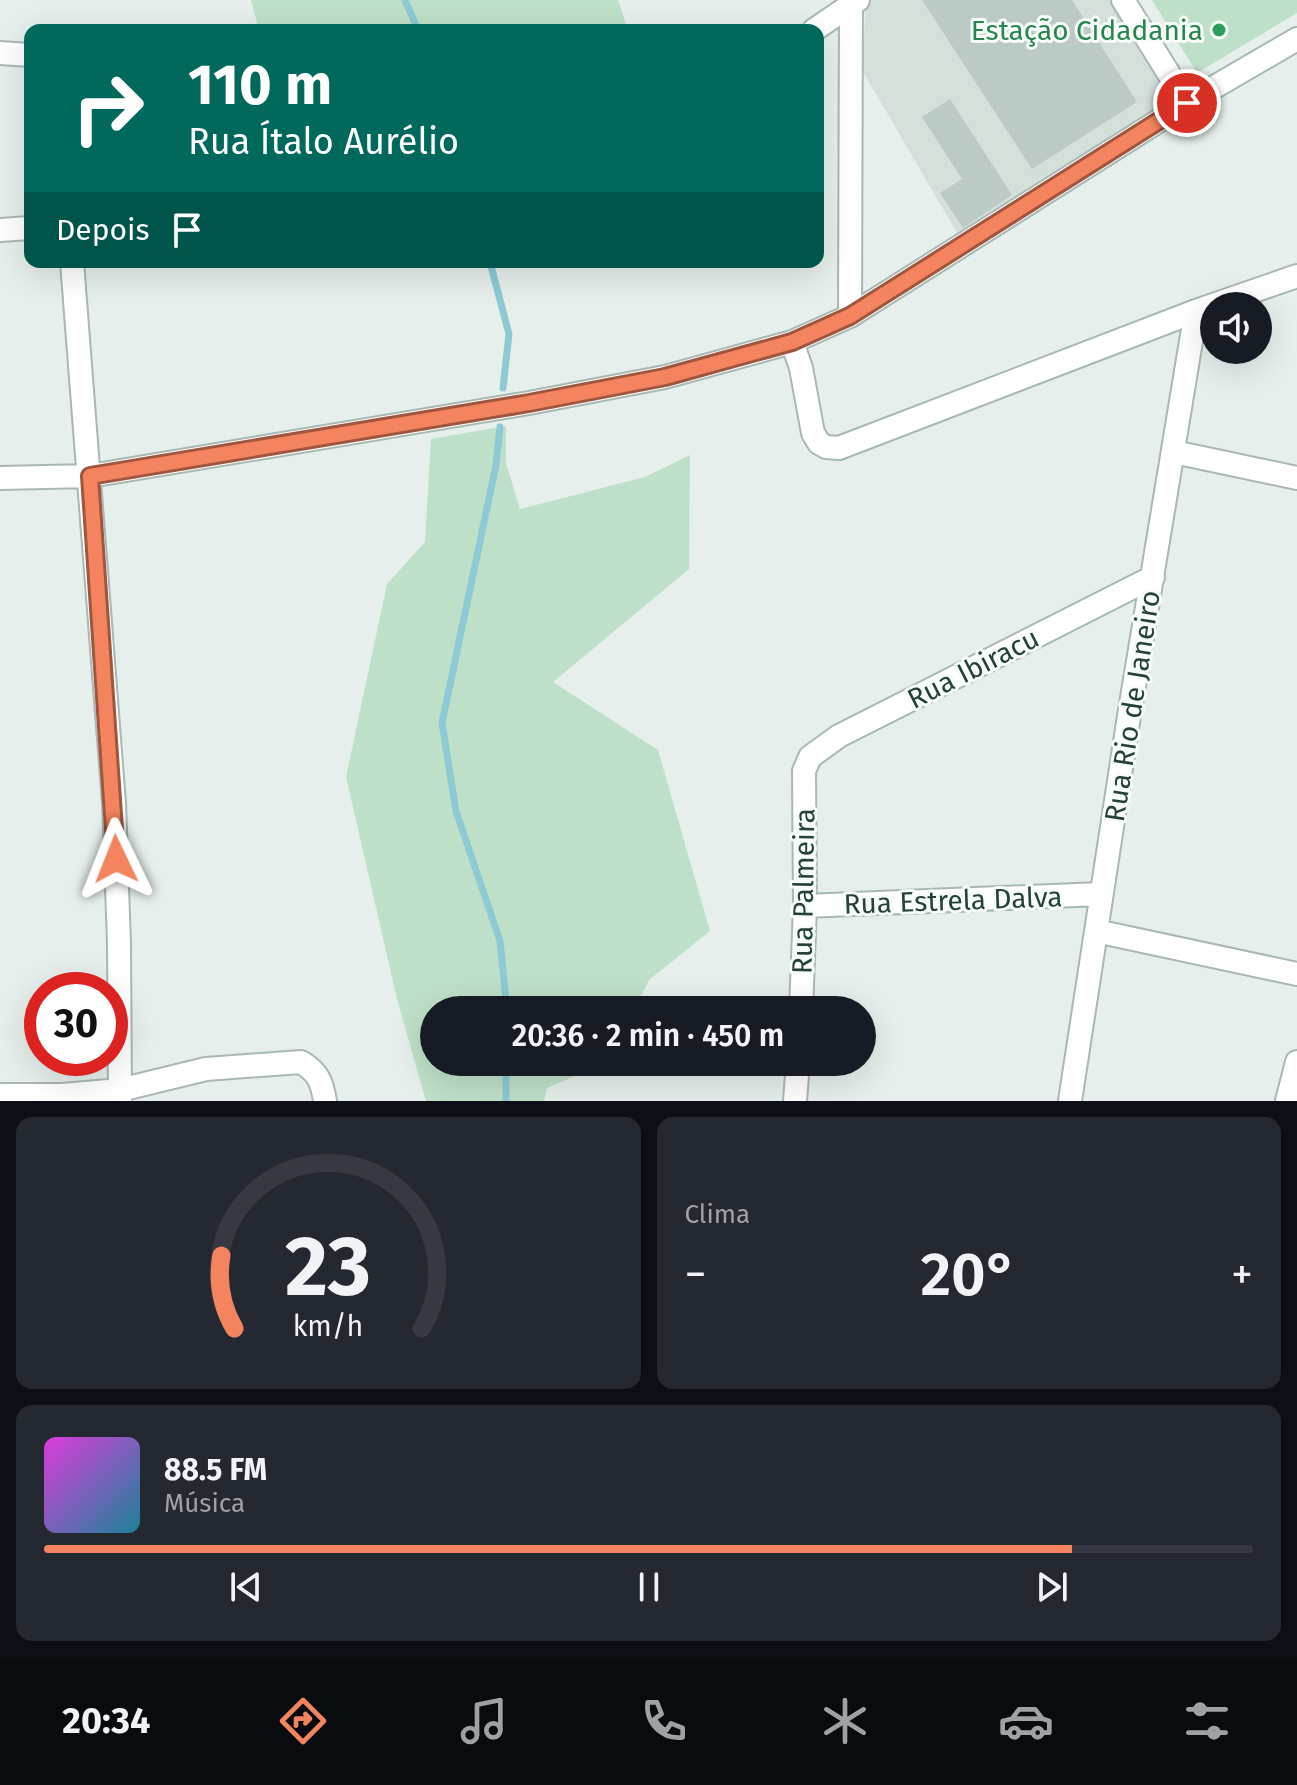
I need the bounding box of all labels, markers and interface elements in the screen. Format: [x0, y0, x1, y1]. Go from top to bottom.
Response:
place label: Estação Cidadania [971, 14, 1203, 47]
marker: Estação Cidadania [1210, 21, 1228, 39]
text: 110 m [188, 52, 332, 119]
icon: right [56, 56, 160, 160]
pin [1153, 69, 1221, 137]
icon: arrive [1165, 81, 1209, 125]
text: Rua Ítalo Aurélio [188, 120, 459, 164]
icon: arrive [165, 208, 209, 252]
text: Depois [56, 212, 149, 248]
map controls [1200, 292, 1272, 364]
button: sound [1200, 292, 1272, 364]
street label: Rua Rio de Janeiro [1098, 588, 1167, 824]
street label: Rua Ibiracu [902, 621, 1044, 716]
street label: Rua Palmeira [786, 808, 821, 974]
position arrow [74, 817, 158, 901]
street label: Rua Estrela Dalva [843, 880, 1063, 921]
speed limit sign: 30 [24, 972, 128, 1076]
text: 20:36 · 2 min · 450 m [512, 1018, 784, 1054]
text: Clima [685, 1199, 750, 1230]
text: 23 [285, 1217, 371, 1317]
text: 20° [920, 1239, 1017, 1311]
text: − [685, 1248, 707, 1301]
text: + [1231, 1248, 1253, 1301]
text: km/h [293, 1309, 364, 1344]
text: 88.5 FM [164, 1452, 267, 1488]
text: Música [164, 1488, 245, 1519]
icon: previous [224, 1565, 268, 1609]
icon: pause [627, 1565, 671, 1609]
icon: next [1030, 1565, 1074, 1609]
icon: directions [275, 1693, 331, 1749]
icon: music [456, 1693, 512, 1749]
icon: phone [636, 1693, 692, 1749]
icon: climate [817, 1693, 873, 1749]
icon: car [998, 1693, 1054, 1749]
icon: filters [1179, 1693, 1235, 1749]
text: 20:34 [62, 1699, 150, 1743]

